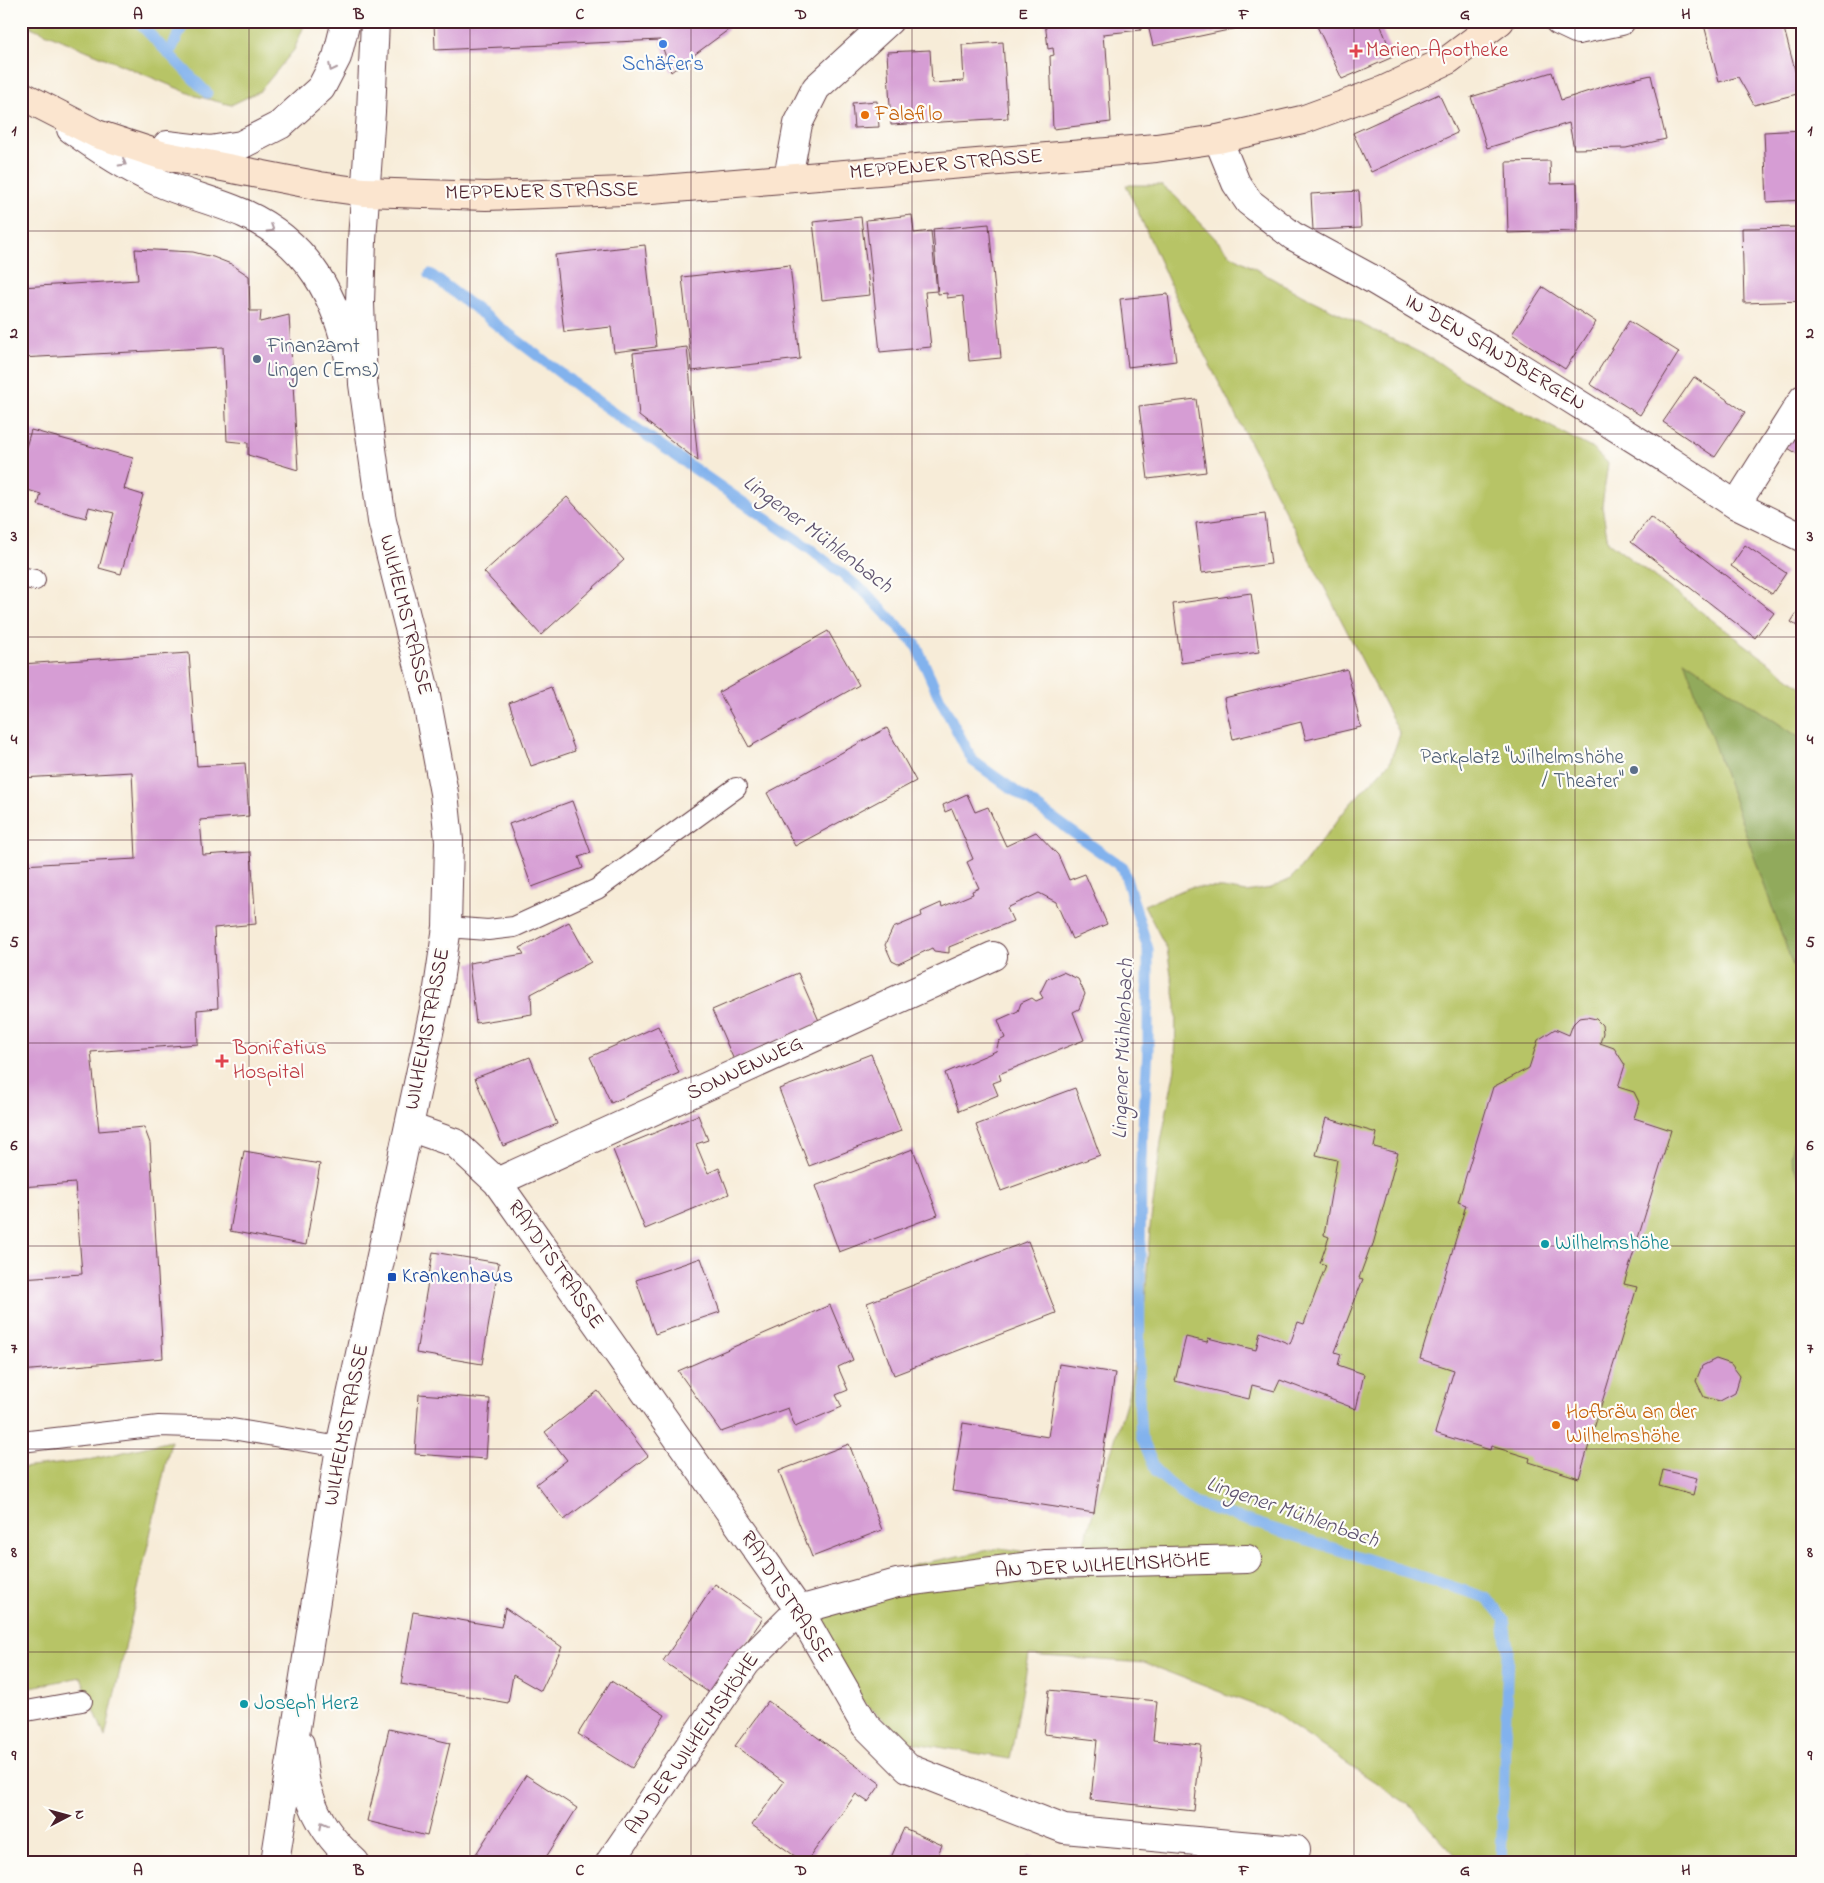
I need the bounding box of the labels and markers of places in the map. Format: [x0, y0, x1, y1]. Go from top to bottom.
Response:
place label: Marien-Apotheke [1366, 36, 1509, 66]
marker: Schäfer's [657, 38, 669, 50]
marker: Marien-Apotheke [1350, 45, 1362, 57]
place label: Schäfer's [622, 50, 704, 80]
place label: Falafilo [874, 100, 943, 130]
marker: Falafilo [859, 109, 871, 121]
place label: Finanzamt Lingen (Ems) [266, 332, 378, 388]
marker: Finanzamt Lingen (Ems) [251, 353, 263, 365]
place label: Parkplatz "Wilhelmshöhe / Theater" [1420, 743, 1625, 797]
marker: Parkplatz "Wilhelmshöhe / Theater" [1628, 764, 1640, 776]
place label: Bonifatius Hospital [232, 1034, 327, 1088]
marker: Bonifatius Hospital [215, 1054, 229, 1068]
place label: Wilhelmshöhe [1555, 1229, 1670, 1259]
marker: Wilhelmshöhe [1539, 1238, 1551, 1250]
place label: Krankenhaus [402, 1262, 513, 1292]
marker: Krankenhaus [386, 1271, 398, 1283]
place label: Hofbräu an der Wilhelmshöhe [1566, 1398, 1697, 1452]
marker: Hofbräu an der Wilhelmshöhe [1550, 1419, 1562, 1431]
place label: Joseph Herz [254, 1689, 358, 1719]
marker: Joseph Herz [238, 1698, 250, 1710]

